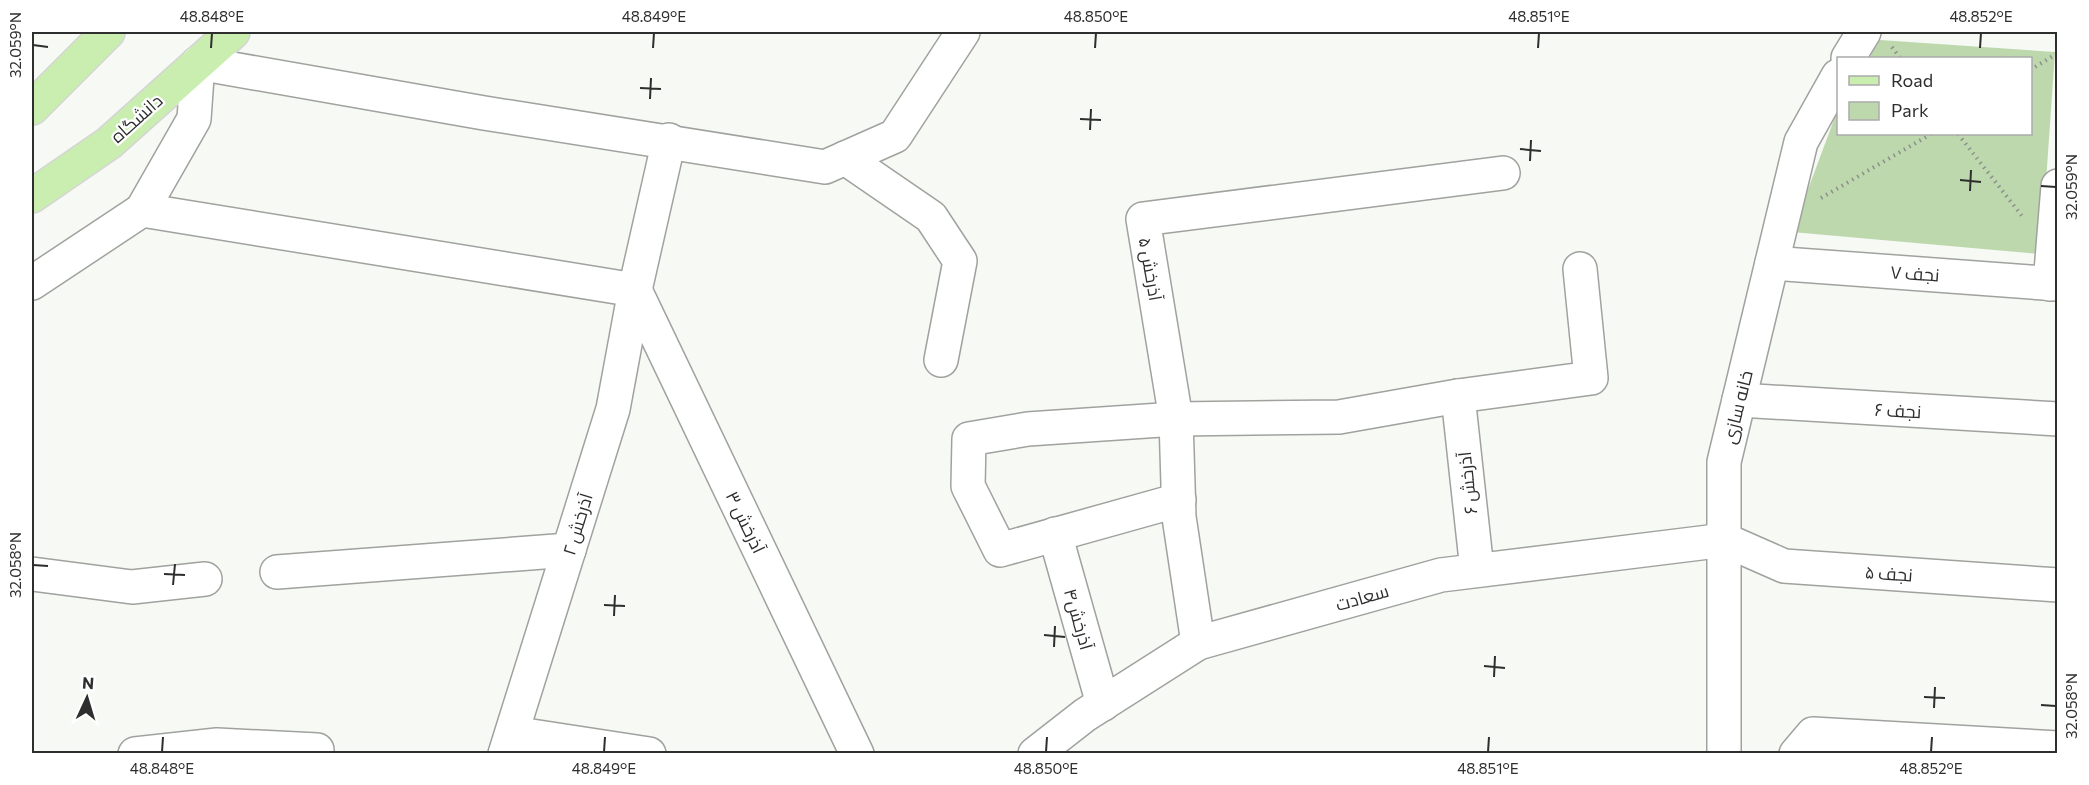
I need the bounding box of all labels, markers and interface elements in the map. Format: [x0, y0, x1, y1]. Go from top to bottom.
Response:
text: 48.848°E [180, 7, 244, 25]
text: 48.849°E [622, 7, 686, 25]
text: 48.850°E [1064, 7, 1128, 25]
text: 48.851°E [1508, 7, 1570, 25]
text: 48.852°E [1949, 7, 2013, 25]
text: 32.059°N [6, 12, 24, 78]
legend [1837, 57, 2032, 135]
text: Road [1891, 69, 1933, 91]
street label: دانشگاه [105, 89, 167, 147]
text: Park [1891, 99, 1929, 121]
text: 32.059°N [2062, 154, 2080, 220]
street label: آذرخش ۵ [1134, 236, 1167, 303]
street label: نجف ۷ [1890, 260, 1940, 286]
street label: خانه سازی [1717, 368, 1758, 446]
street label: نجف ۶ [1874, 398, 1922, 422]
street label: آذرخش ۶ [1453, 450, 1482, 515]
street label: آذرخش ۳ [721, 487, 770, 557]
street label: آذرخش ۲ [557, 490, 598, 558]
text: 32.058°N [6, 532, 24, 598]
street label: نجف ۵ [1864, 560, 1914, 586]
street label: سعادت [1333, 579, 1391, 615]
street label: آذرخش۴ [1059, 586, 1098, 653]
north arrow [57, 668, 117, 728]
text: N [81, 673, 95, 692]
text: 32.058°N [2062, 673, 2080, 739]
text: 48.848°E [130, 759, 194, 777]
text: 48.849°E [572, 759, 636, 777]
text: 48.850°E [1014, 759, 1078, 777]
text: 48.851°E [1457, 759, 1519, 777]
text: 48.852°E [1899, 759, 1963, 777]

